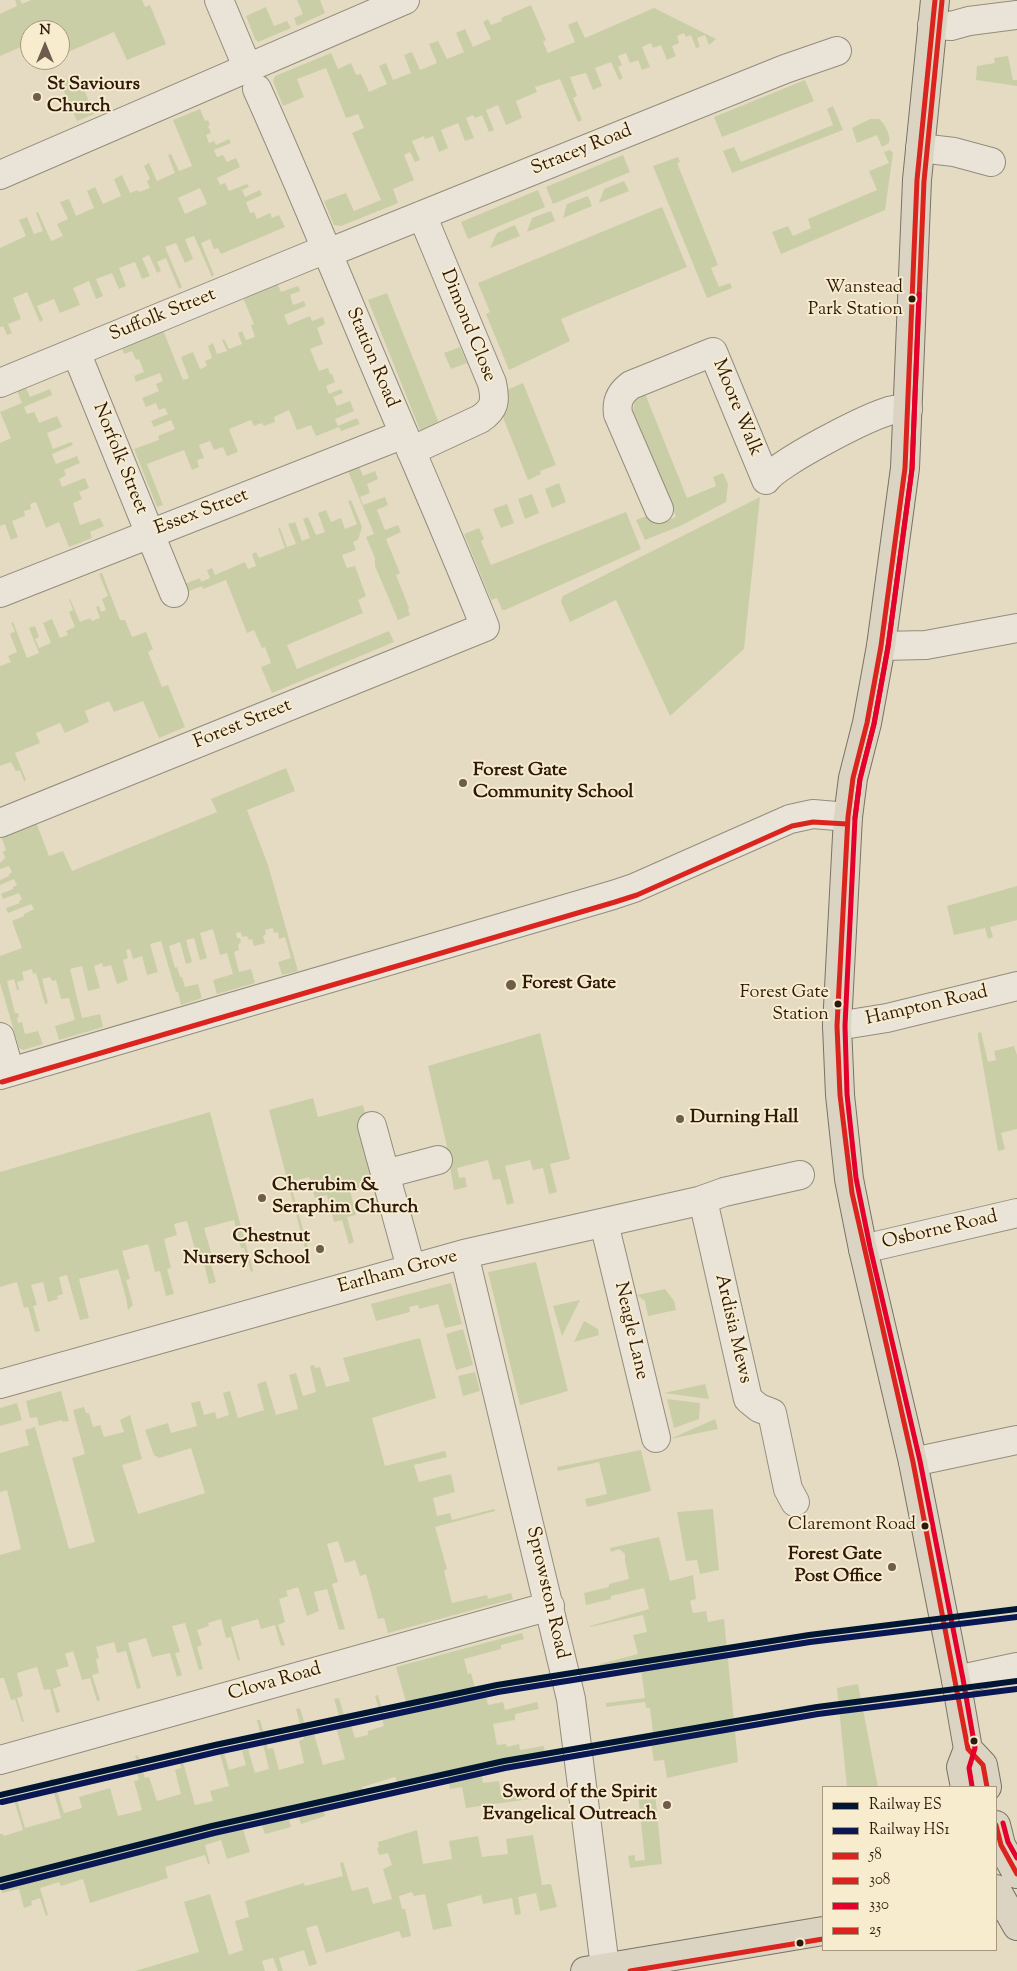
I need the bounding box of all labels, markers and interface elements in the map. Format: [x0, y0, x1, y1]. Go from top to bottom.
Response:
north arrow [20, 20, 70, 70]
text: N [39, 21, 51, 41]
place label: St Saviours Church [47, 75, 140, 119]
marker: St Saviours Church [31, 91, 43, 103]
street label: Stracey Road [528, 120, 636, 182]
street label: Dimond Close [434, 266, 500, 386]
place label: Wanstead Park Station [808, 278, 903, 320]
street label: Suffolk Street [106, 284, 220, 348]
marker: Wanstead Park Station [907, 294, 917, 304]
street label: Station Road [340, 304, 402, 412]
street label: Moore Walk [706, 356, 766, 460]
street label: Norfolk Street [86, 400, 152, 518]
street label: Essex Street [152, 485, 252, 541]
street label: Forest Street [191, 695, 295, 755]
place label: Forest Gate Community School [473, 761, 634, 805]
marker: Forest Gate Community School [457, 777, 469, 789]
place label: Forest Gate [522, 974, 616, 996]
marker: Forest Gate [504, 978, 518, 992]
street label: Hampton Road [864, 982, 990, 1032]
place label: Forest Gate Station [740, 983, 829, 1026]
marker: Forest Gate Station [833, 999, 843, 1009]
place label: Durning Hall [690, 1108, 798, 1130]
marker: Durning Hall [674, 1113, 686, 1125]
place label: Cherubim & Seraphim Church [272, 1176, 419, 1220]
marker: Cherubim & Seraphim Church [256, 1192, 268, 1204]
street label: Osborne Road [880, 1207, 1000, 1255]
place label: Chestnut Nursery School [183, 1227, 310, 1271]
marker: Chestnut Nursery School [314, 1243, 326, 1255]
street label: Earlham Grove [336, 1246, 460, 1300]
street label: Ardisia Mews [708, 1272, 756, 1386]
street label: Neagle Lane [608, 1280, 652, 1382]
place label: Claremont Road [788, 1515, 916, 1537]
marker: Claremont Road [920, 1521, 930, 1531]
street label: Sprowston Road [520, 1524, 572, 1662]
place label: Forest Gate Post Office [788, 1545, 882, 1589]
marker: Forest Gate Post Office [886, 1561, 898, 1573]
street label: Clova Road [226, 1659, 324, 1707]
unlabelled marker [969, 1736, 979, 1746]
place label: Sword of the Spirit Evangelical Outreach [483, 1783, 657, 1827]
legend [822, 1786, 997, 1951]
text: Railway ES [869, 1795, 942, 1816]
marker: Sword of the Spirit Evangelical Outreach [661, 1799, 673, 1811]
text: Railway HS1 [869, 1820, 949, 1841]
text: 58 [869, 1845, 882, 1866]
text: 308 [869, 1870, 890, 1891]
text: 330 [869, 1895, 889, 1916]
text: 25 [869, 1920, 881, 1941]
unlabelled marker [795, 1938, 805, 1948]

